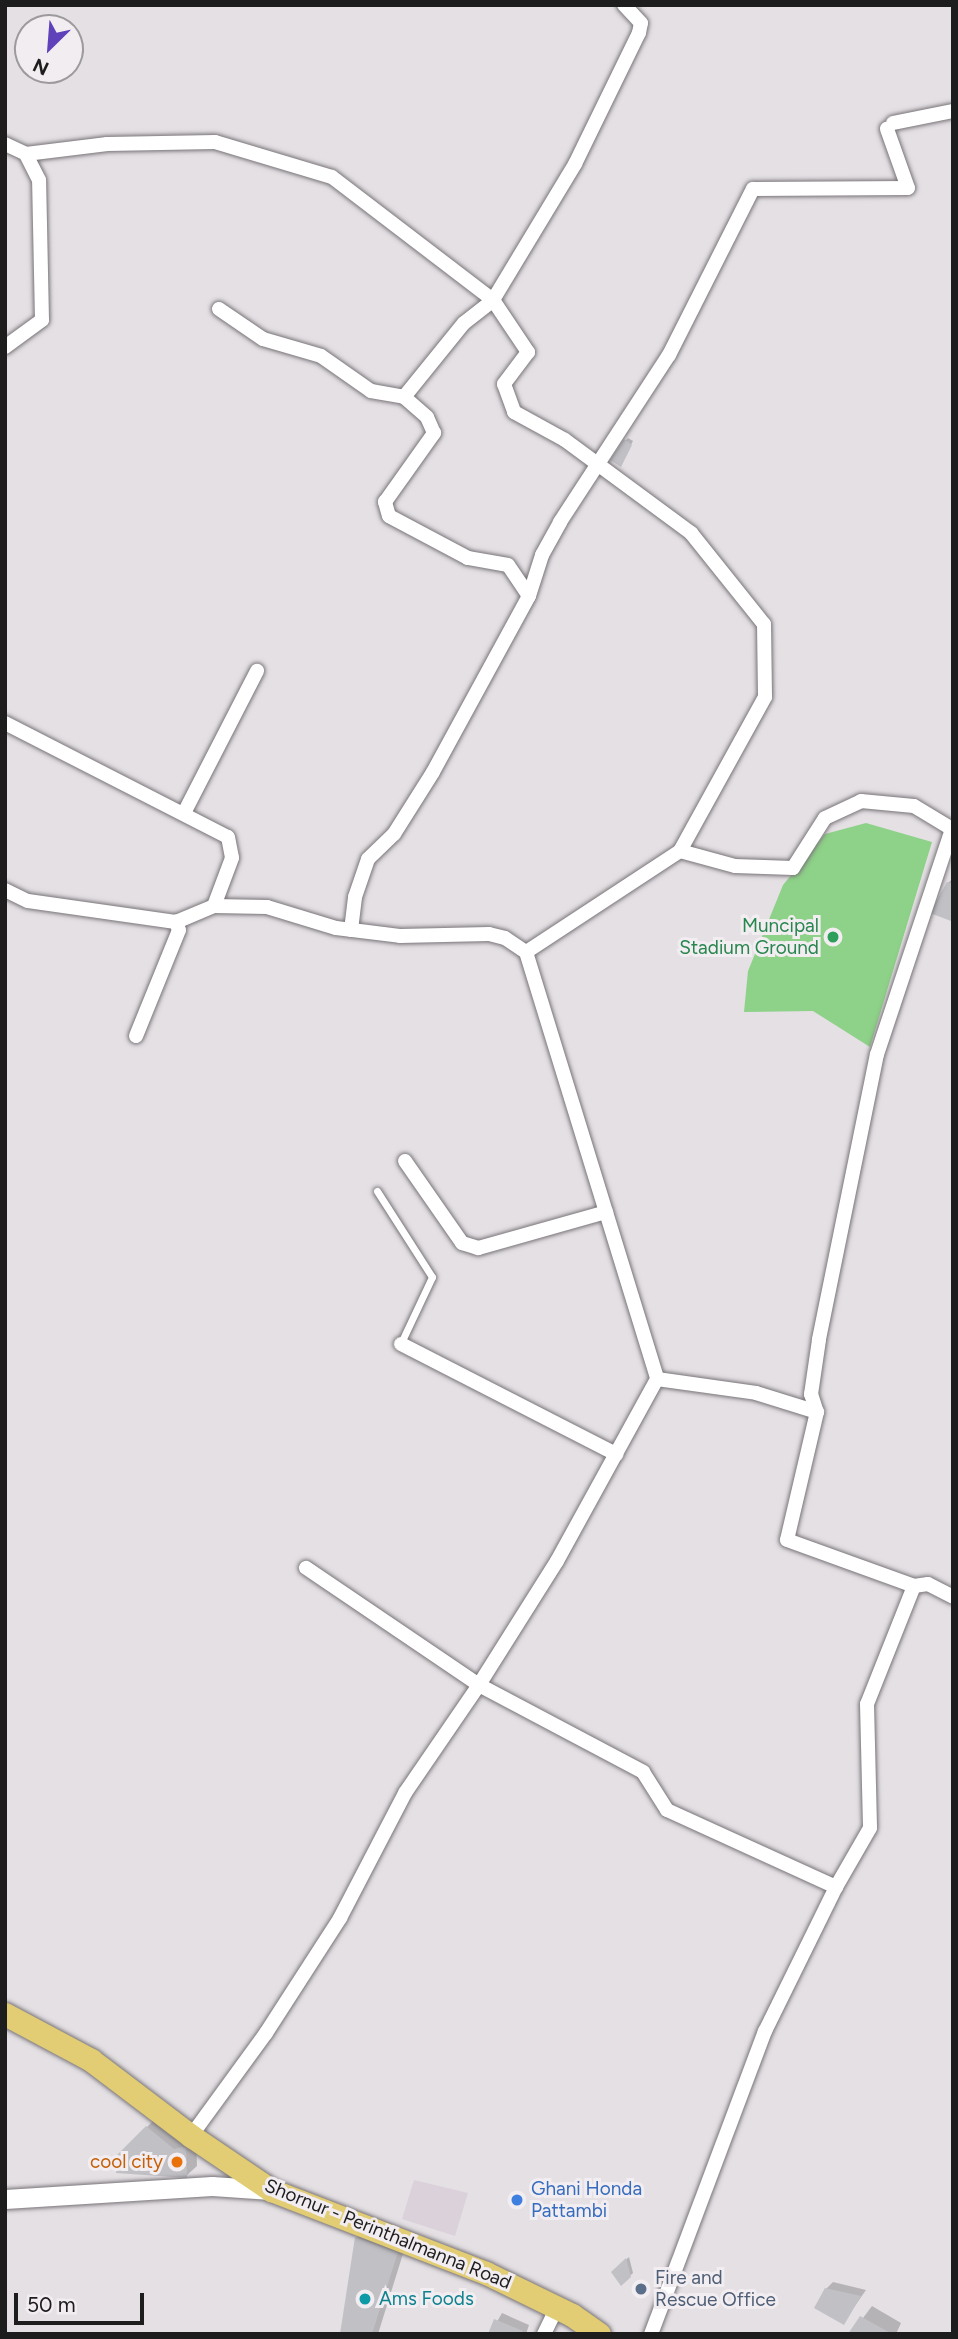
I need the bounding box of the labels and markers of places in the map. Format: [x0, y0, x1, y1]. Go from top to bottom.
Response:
place label: Muncipal Stadium Ground [679, 915, 819, 959]
marker: Muncipal Stadium Ground [825, 929, 841, 945]
place label: cool city [90, 2151, 163, 2173]
marker: cool city [169, 2154, 185, 2170]
place label: Ghani Honda Pattambi [531, 2178, 642, 2222]
marker: Ghani Honda Pattambi [509, 2192, 525, 2208]
place label: Fire and Rescue Office [655, 2267, 776, 2311]
marker: Fire and Rescue Office [633, 2281, 649, 2297]
place label: Ams Foods [379, 2288, 474, 2310]
marker: Ams Foods [357, 2291, 373, 2307]

